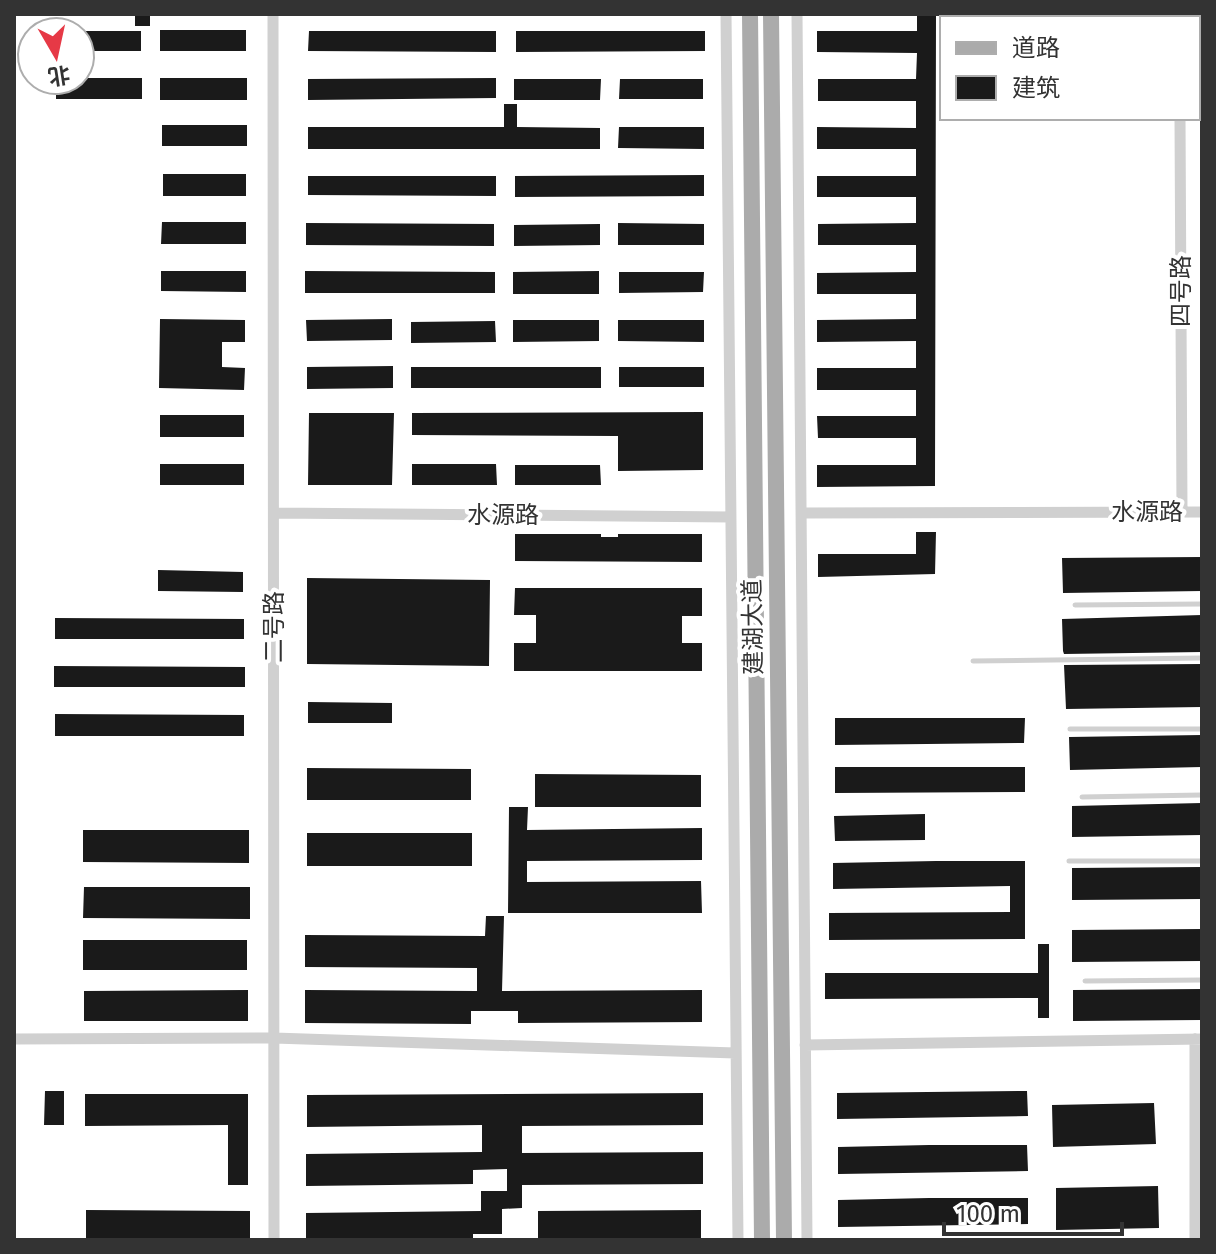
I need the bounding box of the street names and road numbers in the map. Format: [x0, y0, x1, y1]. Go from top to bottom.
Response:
street label: 四号路 [1167, 255, 1195, 327]
street label: 水源路 [1111, 498, 1183, 526]
street label: 水源路 [467, 501, 539, 529]
street label: 建湖大道 [738, 579, 768, 675]
street label: 二号路 [260, 591, 288, 663]

